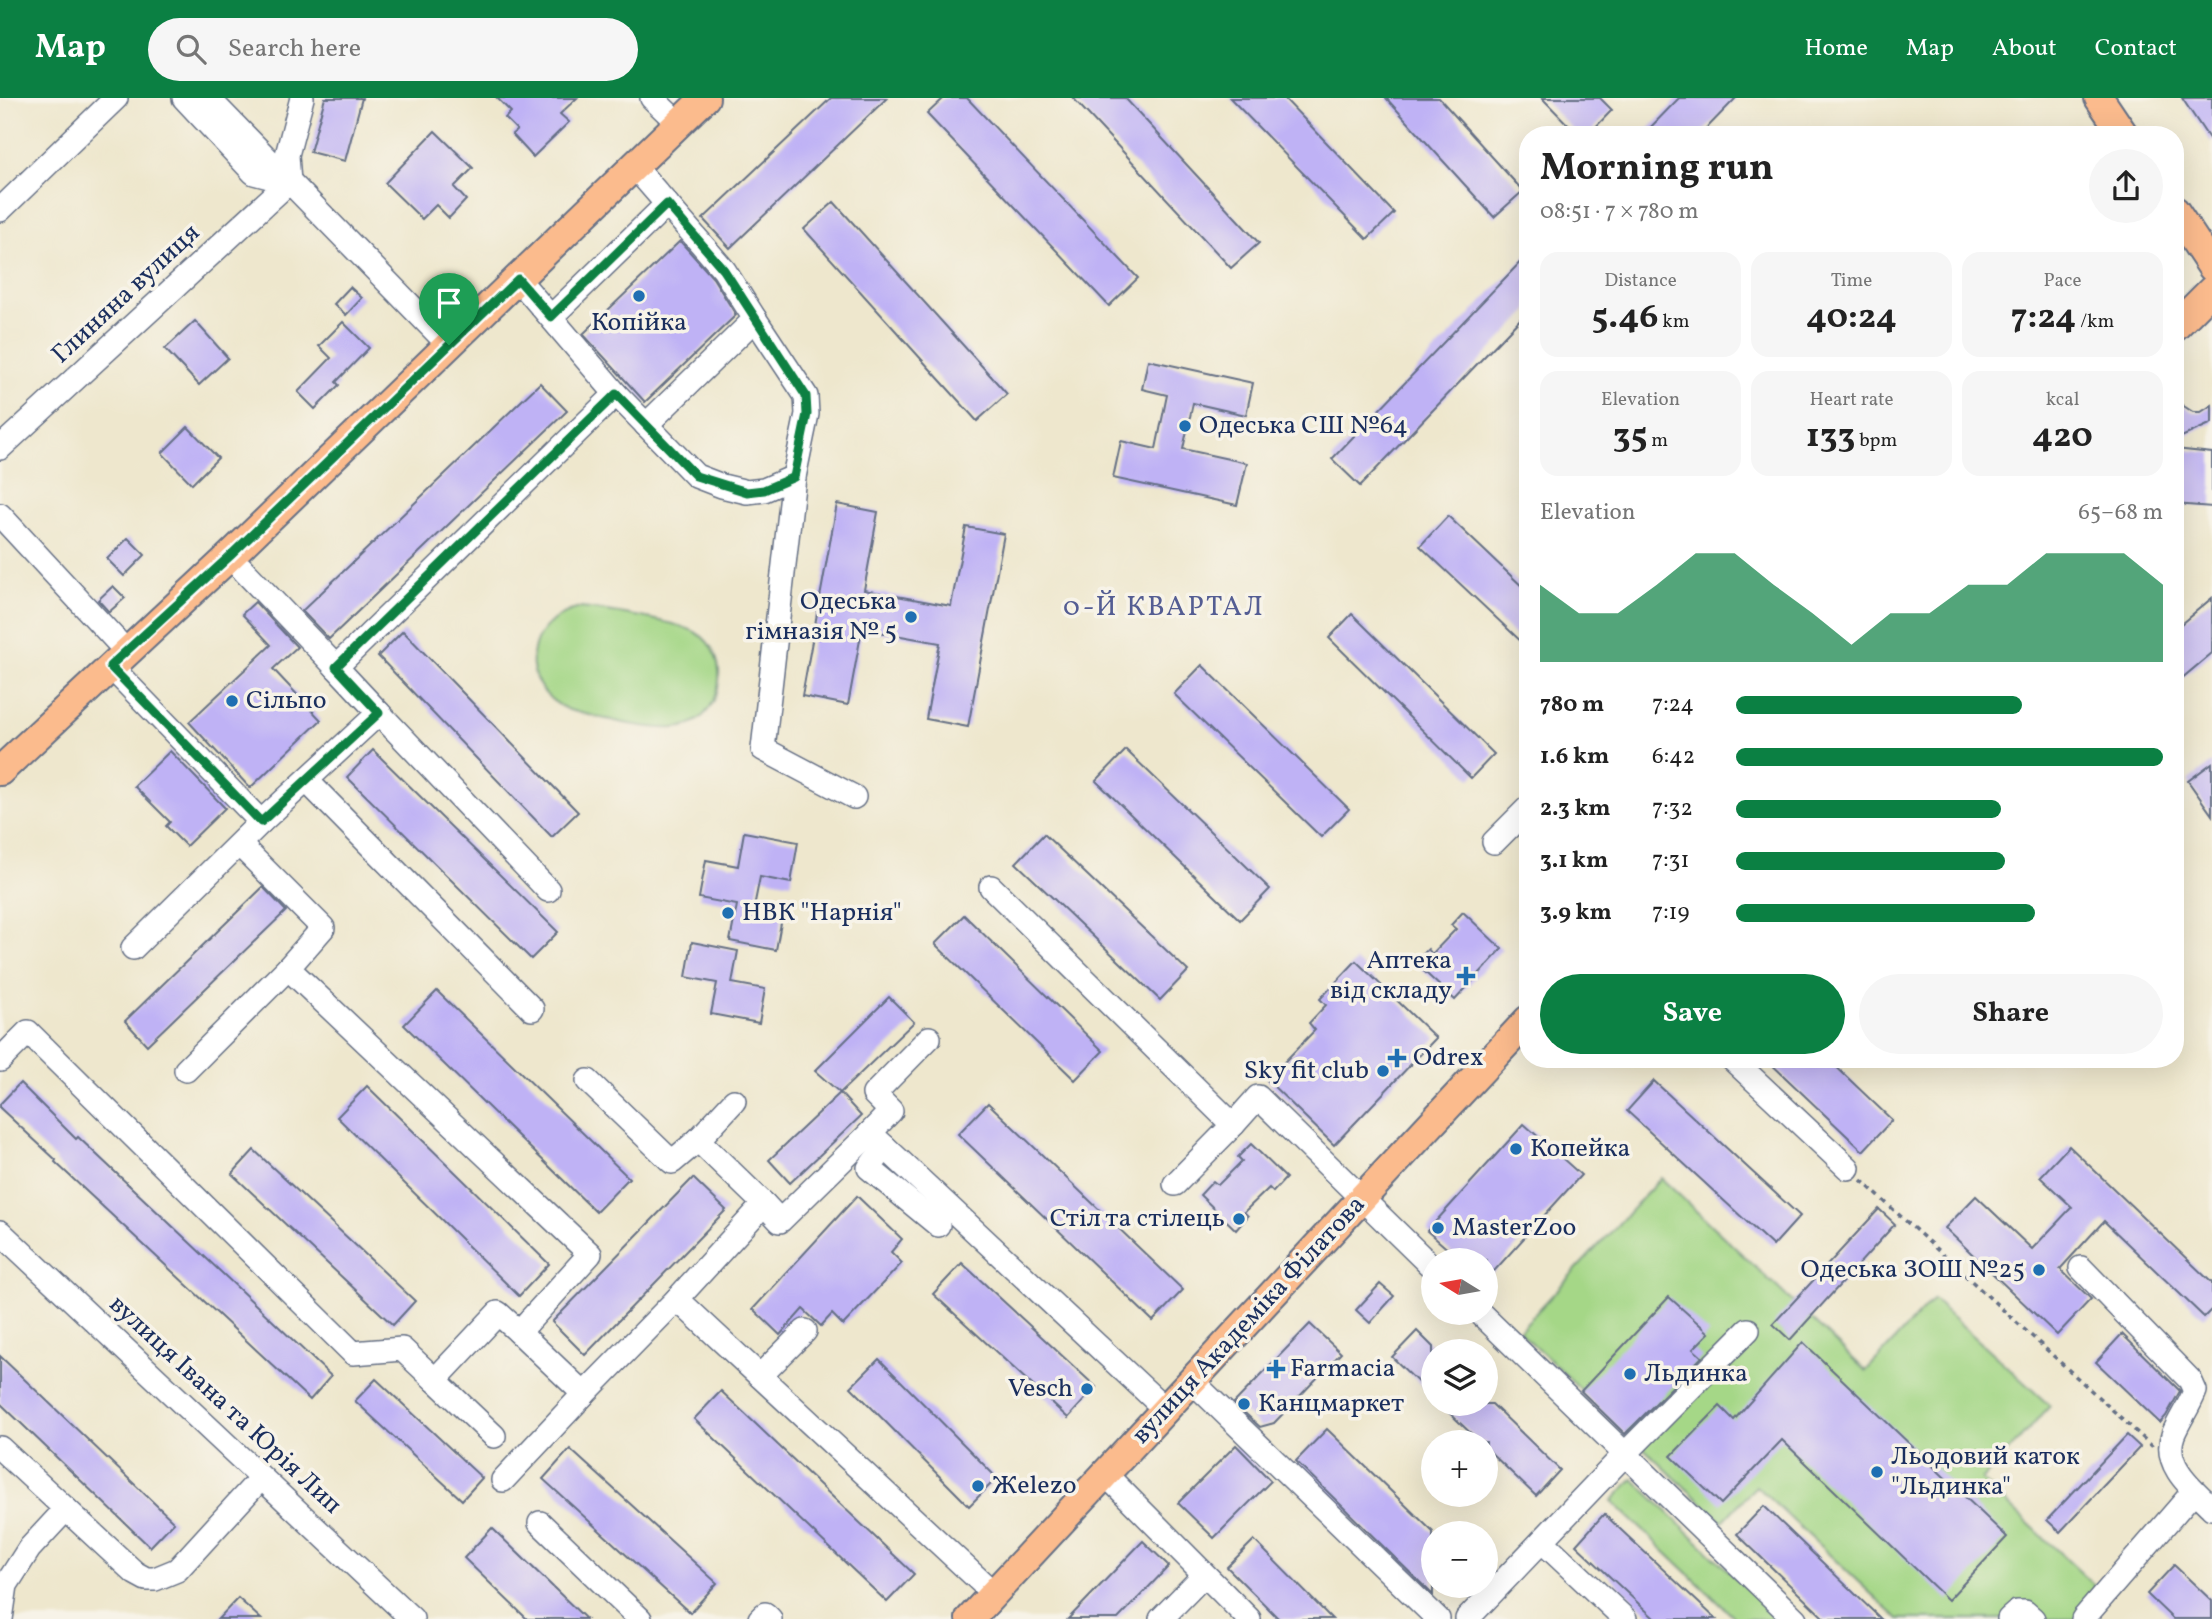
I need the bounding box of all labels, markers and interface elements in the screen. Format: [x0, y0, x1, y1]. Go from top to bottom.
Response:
search box [148, 18, 638, 81]
text: Map [35, 26, 106, 72]
icon: search [172, 30, 210, 68]
text: Search here [228, 31, 361, 67]
text: Home [1804, 32, 1868, 66]
text: Map [1906, 32, 1954, 66]
text: About [1992, 32, 2057, 66]
text: Contact [2095, 32, 2177, 66]
text: Morning run [1540, 143, 1774, 196]
button: share [2089, 149, 2163, 223]
text: 08:51 · 7 × 780 m [1540, 196, 1699, 228]
street label: Глиняна вулиця [44, 216, 208, 372]
text: Distance [1604, 268, 1677, 294]
text: Time [1831, 268, 1872, 294]
text: Pace [2043, 268, 2082, 294]
pin [419, 273, 479, 345]
icon: arrive [430, 284, 468, 322]
marker: Копійка [631, 288, 647, 304]
text: 5.46 [1591, 294, 1659, 342]
text: 40:24 [1806, 294, 1897, 342]
text: 7:24 [2011, 294, 2076, 342]
place label: Копійка [591, 305, 687, 341]
text: km [1659, 309, 1690, 335]
text: /km [2076, 309, 2114, 335]
text: Elevation [1601, 387, 1680, 413]
text: Heart rate [1810, 387, 1893, 413]
text: kcal [2046, 387, 2079, 413]
place label: Одеська СШ №64 [1199, 408, 1408, 444]
text: 35 [1613, 413, 1648, 461]
text: 133 [1806, 413, 1855, 461]
text: 420 [2032, 413, 2093, 461]
marker: Одеська СШ №64 [1177, 418, 1193, 434]
text: m [1648, 428, 1668, 454]
text: bpm [1855, 428, 1897, 454]
text: Elevation [1540, 497, 1636, 529]
text: 65–68 m [2078, 497, 2163, 529]
place label: Одеська гімназія № 5 [745, 584, 897, 650]
district label: 0-Й КВАРТАЛ [1063, 588, 1265, 627]
marker: Одеська гімназія № 5 [903, 609, 919, 625]
place label: Сільпо [246, 683, 327, 719]
text: 780 m [1540, 689, 1604, 721]
text: 7:24 [1652, 689, 1694, 721]
marker: Сільпо [224, 693, 240, 709]
text: 1.6 km [1540, 741, 1609, 773]
text: 6:42 [1652, 741, 1695, 773]
text: 2.3 km [1540, 793, 1611, 825]
text: 7:32 [1652, 793, 1693, 825]
text: 3.1 km [1540, 845, 1608, 877]
text: 7:31 [1652, 845, 1689, 877]
place label: НВК "Нарнія" [742, 895, 902, 931]
text: 3.9 km [1540, 897, 1612, 929]
text: 7:19 [1652, 897, 1689, 929]
marker: НВК "Нарнія" [720, 905, 736, 921]
place label: Аптека від складу [1330, 943, 1452, 1009]
marker: Аптека від складу [1458, 968, 1474, 984]
button: Save [1540, 974, 1845, 1054]
button: Share [1859, 974, 2163, 1054]
place label: Odrex [1413, 1040, 1483, 1076]
marker: Odrex [1387, 1048, 1407, 1068]
place label: Sky fit club [1244, 1053, 1369, 1089]
marker: Sky fit club [1375, 1063, 1391, 1079]
place label: Копейка [1530, 1131, 1631, 1167]
marker: Копейка [1508, 1141, 1524, 1157]
street label: вулиця Академіка Філатова [1124, 1188, 1374, 1452]
place label: Стіл та стілець [1050, 1201, 1225, 1237]
place label: MasterZoo [1452, 1210, 1576, 1246]
marker: Стіл та стілець [1231, 1211, 1247, 1227]
marker: MasterZoo [1430, 1220, 1446, 1236]
north arrow [1421, 1248, 1498, 1325]
map controls [1421, 1248, 1498, 1598]
place label: Одеська ЗОШ №25 [1801, 1252, 2025, 1288]
marker: Одеська ЗОШ №25 [2031, 1262, 2047, 1278]
street label: вулиця Івана та Юрія Лип [101, 1287, 349, 1523]
button: layers [1421, 1339, 1498, 1416]
place label: Farmacia [1290, 1351, 1395, 1387]
place label: Льдинка [1644, 1356, 1748, 1392]
marker: Farmacia [1268, 1361, 1284, 1377]
marker: Льдинка [1622, 1366, 1638, 1382]
place label: Vesch [1008, 1371, 1073, 1407]
marker: Vesch [1079, 1381, 1095, 1397]
place label: Канцмаркет [1258, 1386, 1404, 1422]
marker: Канцмаркет [1236, 1396, 1252, 1412]
button: + [1421, 1430, 1498, 1507]
place label: Льодовий каток "Льдинка" [1891, 1439, 2080, 1505]
marker: Льодовий каток "Льдинка" [1869, 1464, 1885, 1480]
place label: Жelezo [992, 1468, 1077, 1504]
marker: Жelezo [970, 1478, 986, 1494]
button: − [1421, 1521, 1498, 1598]

